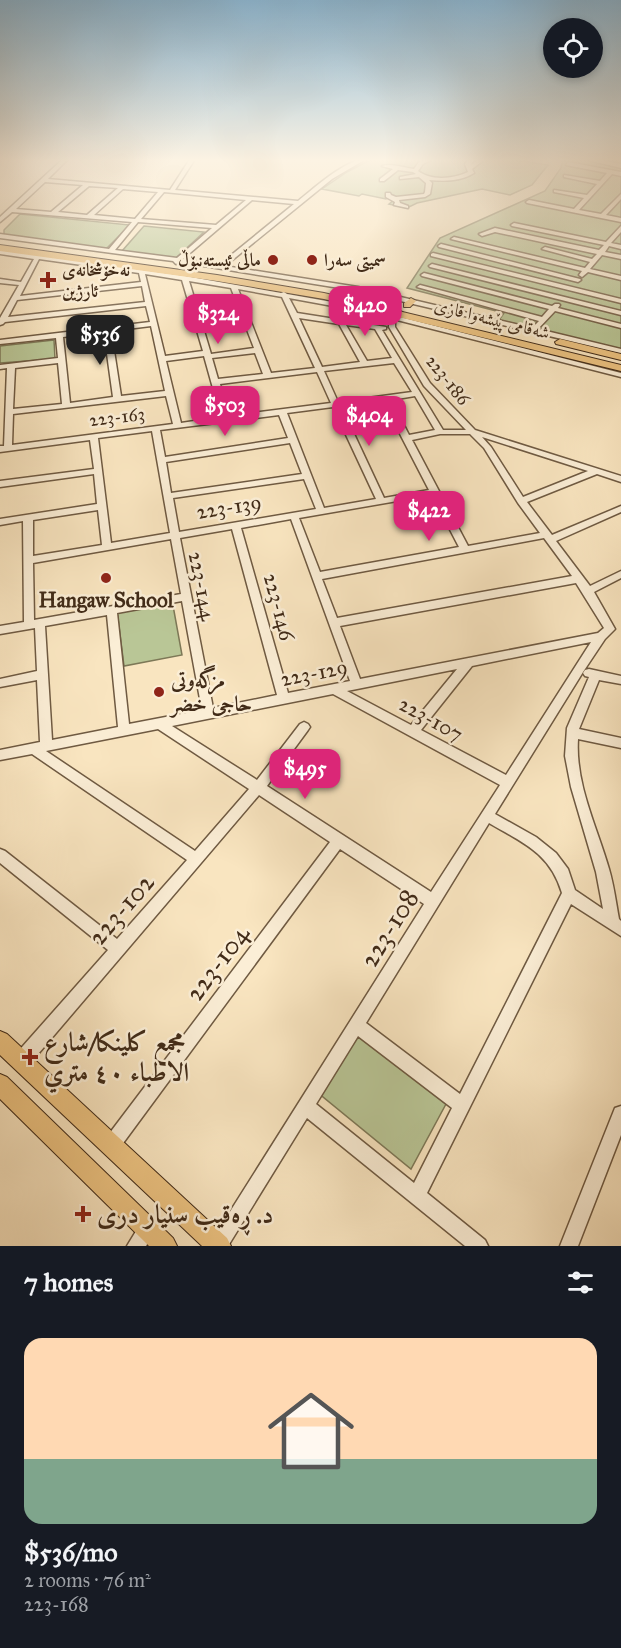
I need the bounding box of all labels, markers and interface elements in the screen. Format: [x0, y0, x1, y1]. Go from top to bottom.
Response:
map controls [543, 18, 603, 78]
button: locate [543, 18, 603, 78]
place label: ماڵی ئیستەنبۆڵ [178, 249, 261, 271]
place label: سمیتی سەرا [324, 249, 386, 273]
marker: ماڵی ئیستەنبۆڵ [266, 253, 280, 267]
marker: سمیتی سەرا [305, 253, 319, 267]
place label: نەخۆشخانەی ئارژین [62, 259, 130, 302]
marker: نەخۆشخانەی ئارژین [39, 271, 57, 289]
pin: $420 [329, 286, 401, 337]
text: $420 [343, 293, 387, 317]
pin: $324 [182, 294, 254, 345]
street label: شەقامی پێشەوا قازی [432, 294, 552, 345]
text: $324 [197, 301, 239, 325]
pin: $536 [64, 315, 136, 366]
text: $536 [80, 322, 120, 346]
street label: 223-186 [421, 350, 475, 410]
pin: $503 [189, 386, 261, 437]
text: $503 [205, 393, 245, 417]
pin: $404 [333, 396, 405, 447]
street label: 223-163 [88, 403, 146, 431]
text: $404 [346, 403, 392, 427]
street label: 223-139 [195, 489, 263, 525]
pin: $422 [393, 491, 465, 542]
text: $422 [408, 498, 450, 522]
street label: 223-144 [183, 549, 222, 624]
marker: Hangaw School [99, 571, 113, 585]
street label: 223-146 [258, 571, 301, 645]
place label: Hangaw School [39, 587, 175, 613]
street label: 223-129 [278, 654, 350, 692]
place label: مزگه‌وتی حاجی خضر [168, 665, 252, 718]
marker: مزگه‌وتی حاجی خضر [152, 685, 166, 699]
street label: 223-107 [394, 691, 468, 747]
pin: $495 [269, 749, 341, 800]
text: $495 [283, 756, 327, 780]
street label: 223-102 [81, 866, 161, 951]
street label: 223-108 [353, 883, 425, 973]
street label: 223-104 [178, 918, 256, 1007]
place label: مجمع كلينكا/شارع الاطباء ٤٠ متري [44, 1026, 189, 1094]
marker: مجمع كلينكا/شارع الاطباء ٤٠ متري [21, 1048, 39, 1066]
place label: د. ڕەقیب سنیار دری [97, 1198, 274, 1236]
marker: د. ڕەقیب سنیار دری [74, 1205, 92, 1223]
text: 7 homes [24, 1266, 113, 1298]
icon: filters [564, 1266, 597, 1299]
icon: home [257, 1377, 365, 1485]
text: $536/mo [24, 1536, 117, 1568]
text: 2 rooms · 76 m² [24, 1568, 151, 1592]
text: 223-168 [24, 1592, 89, 1616]

